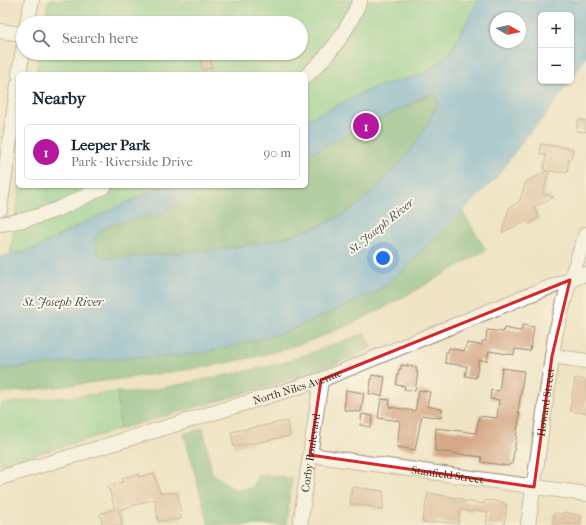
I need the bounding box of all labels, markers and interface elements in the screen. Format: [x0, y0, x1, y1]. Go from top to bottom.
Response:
north arrow [490, 12, 526, 48]
map controls [538, 12, 574, 84]
button: + [538, 12, 574, 48]
search box [16, 16, 308, 60]
icon: search [30, 27, 52, 49]
text: Search here [62, 29, 138, 47]
button: − [538, 48, 574, 84]
text: Nearby [32, 88, 86, 108]
pin: 1 [353, 111, 379, 141]
text: Leeper Park [71, 136, 150, 154]
text: 1 [44, 145, 48, 160]
text: 90 m [263, 145, 291, 160]
text: Park · Riverside Drive [71, 154, 193, 169]
water label: St. Joseph River [345, 194, 418, 257]
your location [373, 248, 393, 268]
water label: St. Joseph River [22, 295, 105, 309]
street label: North Niles Avenue [251, 366, 344, 407]
street label: Howard Street [534, 367, 557, 437]
street label: Corby Boulevard [298, 411, 323, 493]
street label: Stanfield Street [411, 463, 485, 486]

